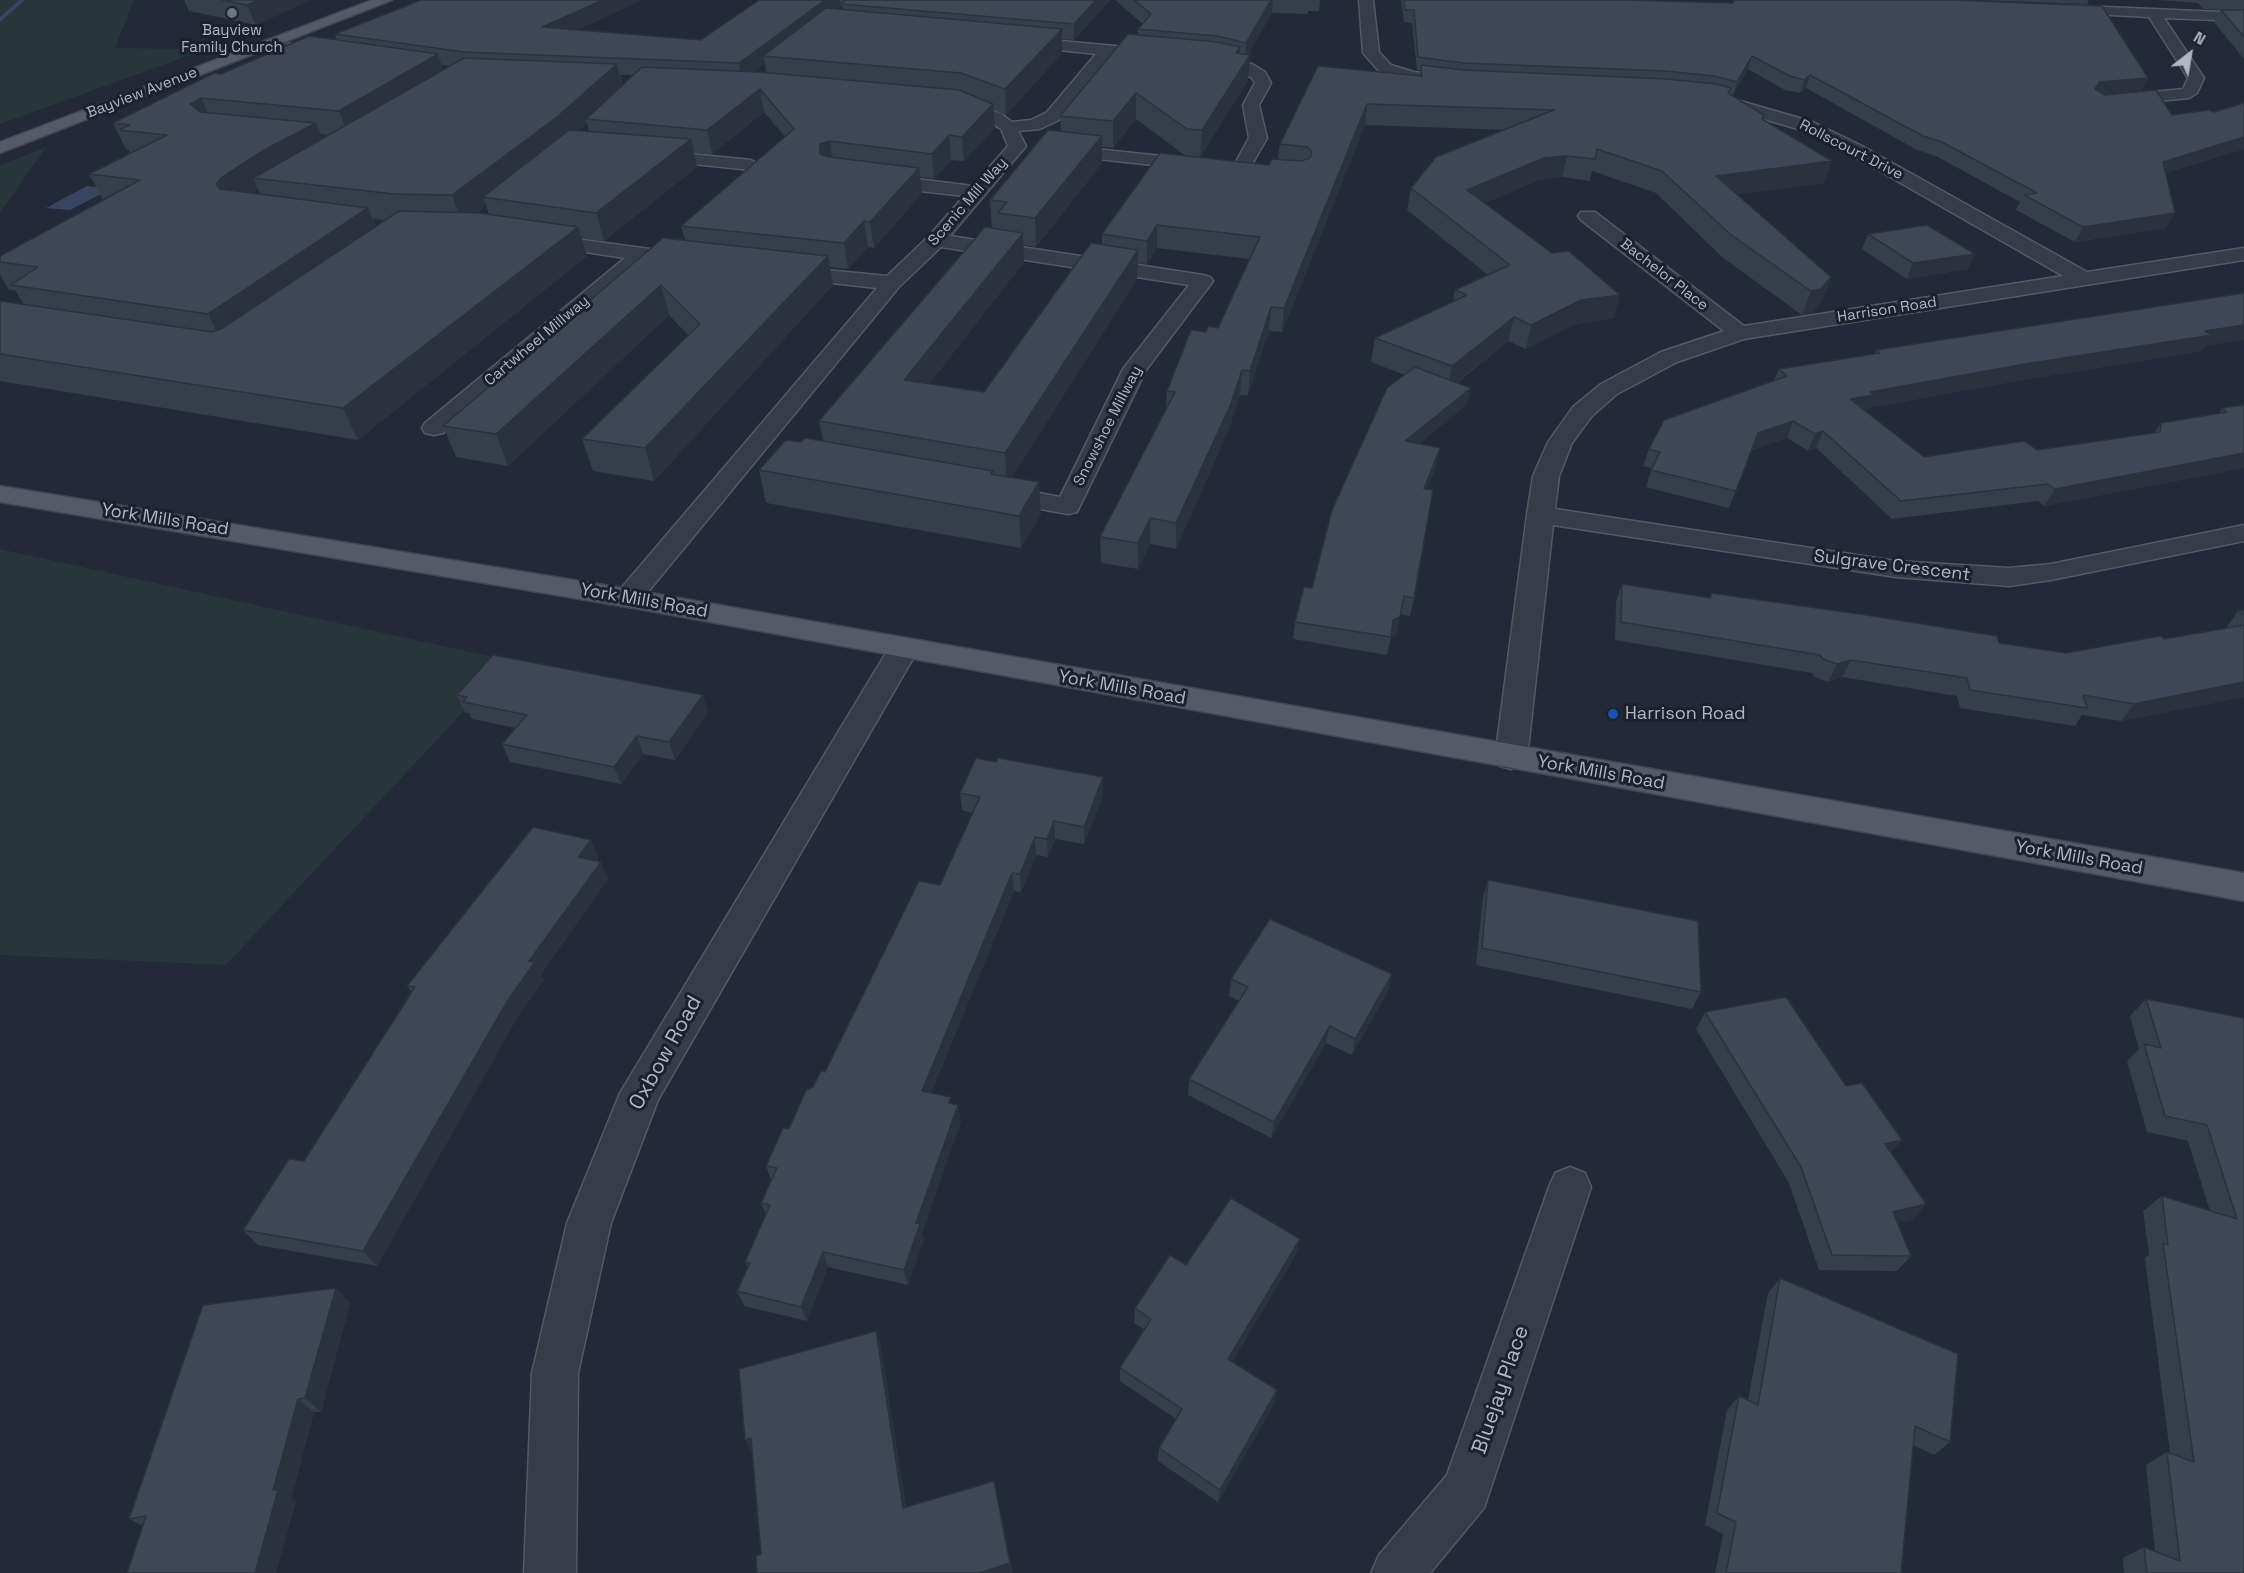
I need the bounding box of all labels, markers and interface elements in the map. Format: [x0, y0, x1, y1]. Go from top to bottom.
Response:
marker: Bayview Family Church [225, 6, 239, 20]
place label: Bayview Family Church [181, 22, 283, 57]
north arrow [2160, 24, 2220, 84]
text: N [2190, 26, 2210, 50]
street label: Bayview Avenue [84, 64, 200, 122]
street label: Rollscourt Drive [1796, 116, 1906, 184]
street label: Scenic Mill Way [925, 154, 1011, 250]
street label: Bachelor Place [1616, 235, 1712, 315]
street label: Cartwheel Millway [481, 292, 593, 390]
street label: Harrison Road [1836, 293, 1938, 327]
street label: Snowshoe Millway [1070, 363, 1146, 489]
street label: York Mills Road [100, 499, 230, 541]
street label: Sulgrave Crescent [1812, 546, 1972, 586]
street label: York Mills Road [579, 579, 709, 623]
street label: York Mills Road [1057, 666, 1187, 710]
place label: Harrison Road [1625, 703, 1746, 725]
marker: Harrison Road [1606, 707, 1620, 721]
street label: York Mills Road [1536, 751, 1666, 795]
street label: York Mills Road [2014, 836, 2144, 880]
street label: Oxbow Road [624, 992, 708, 1114]
street label: Bluejay Place [1467, 1322, 1535, 1458]

